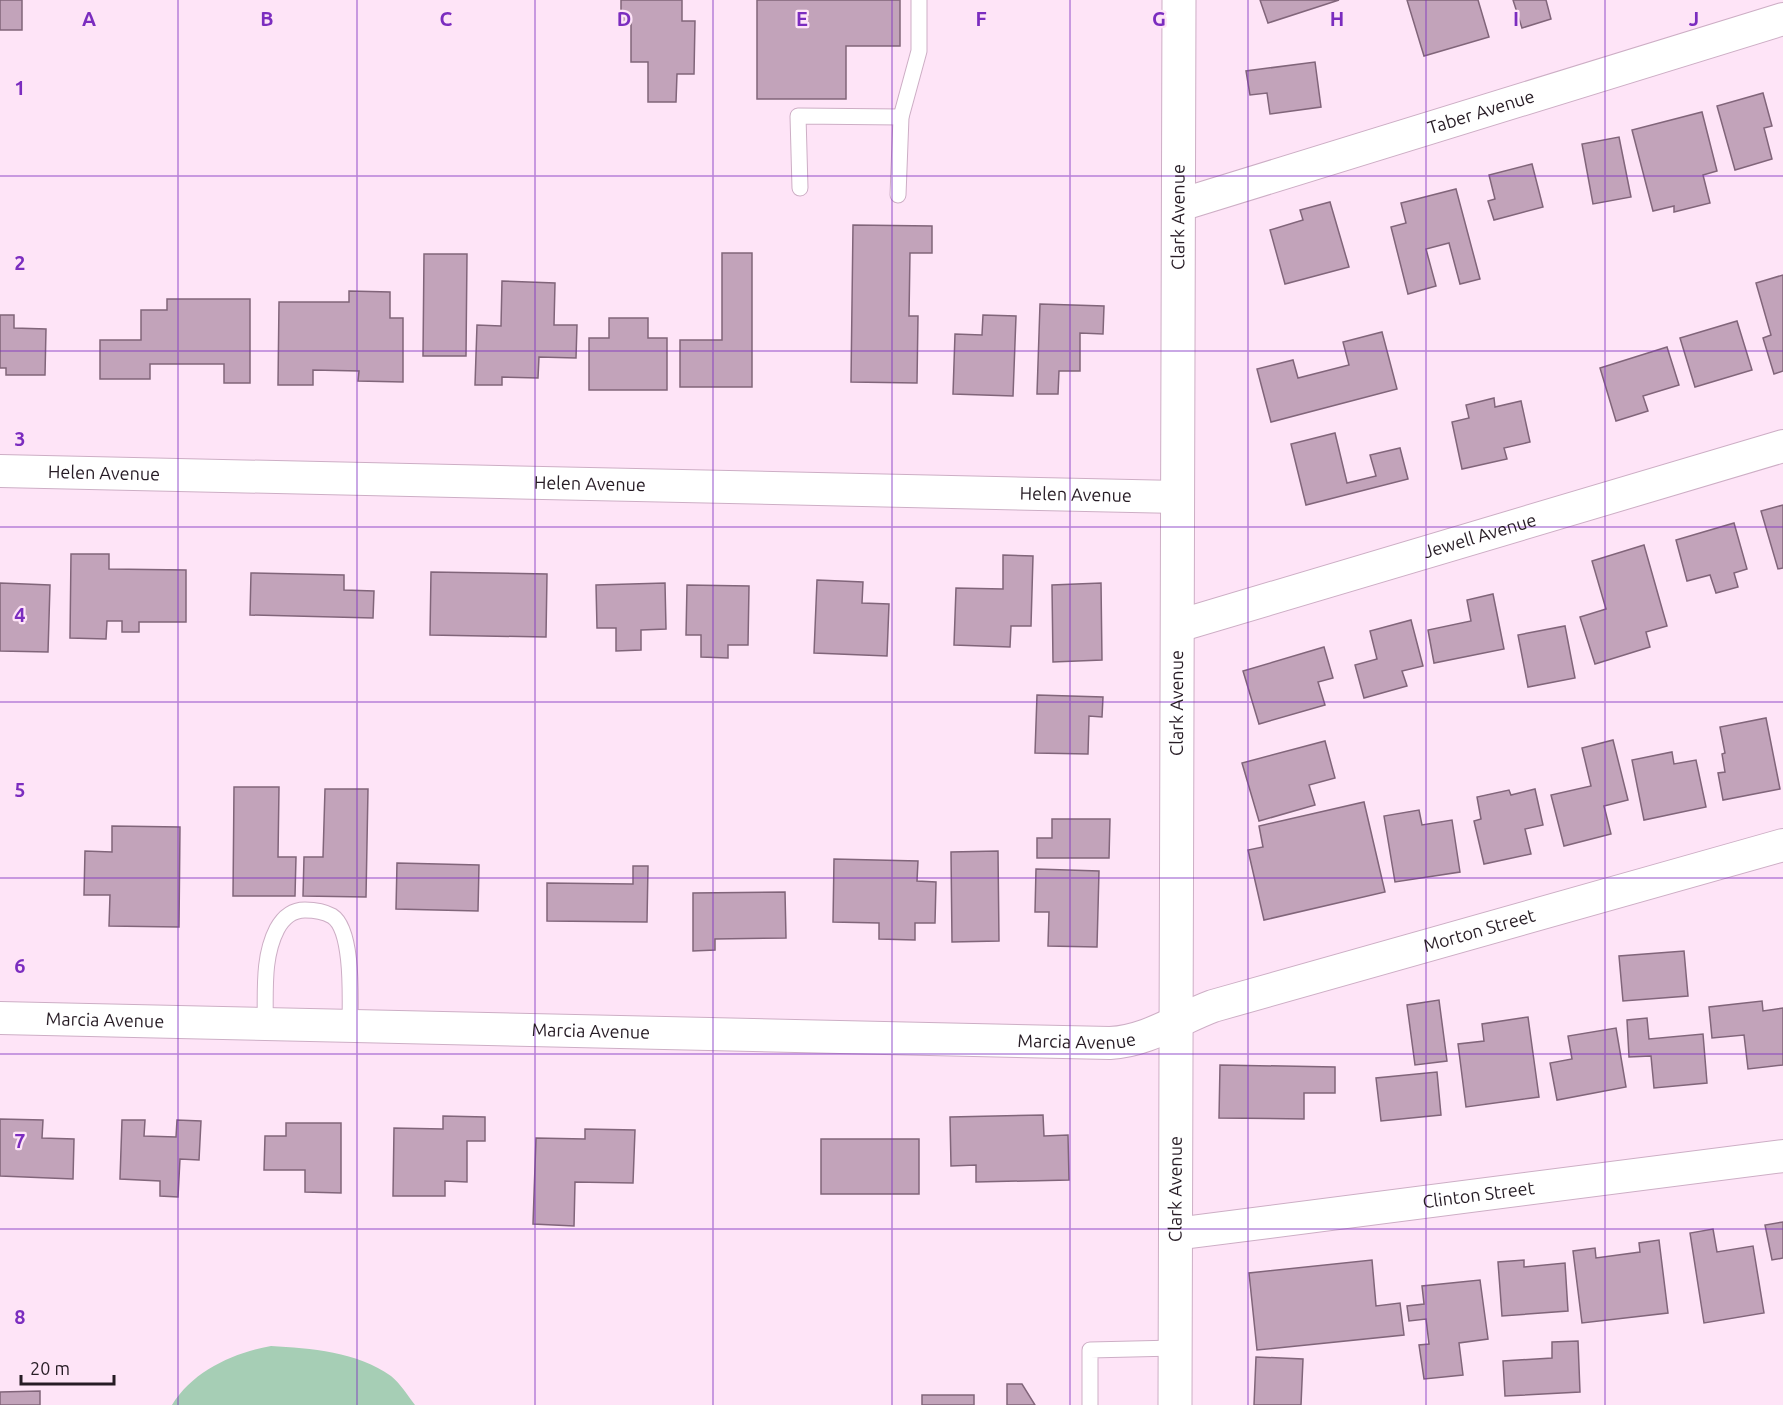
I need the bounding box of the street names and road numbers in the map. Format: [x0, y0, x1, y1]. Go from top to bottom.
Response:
street label: Taber Avenue [1425, 85, 1537, 137]
street label: Clark Avenue [1167, 164, 1188, 270]
street label: Helen Avenue [48, 461, 160, 484]
street label: Helen Avenue [534, 472, 646, 494]
street label: Helen Avenue [1019, 483, 1132, 505]
street label: Jewell Avenue [1421, 509, 1539, 561]
street label: Clark Avenue [1166, 650, 1186, 756]
street label: Morton Street [1421, 905, 1537, 955]
street label: Marcia Avenue [46, 1008, 164, 1031]
street label: Marcia Avenue [531, 1019, 650, 1042]
street label: Marcia Avenue [1017, 1028, 1138, 1052]
street label: Clark Avenue [1164, 1136, 1185, 1242]
street label: Clinton Street [1421, 1177, 1536, 1211]

